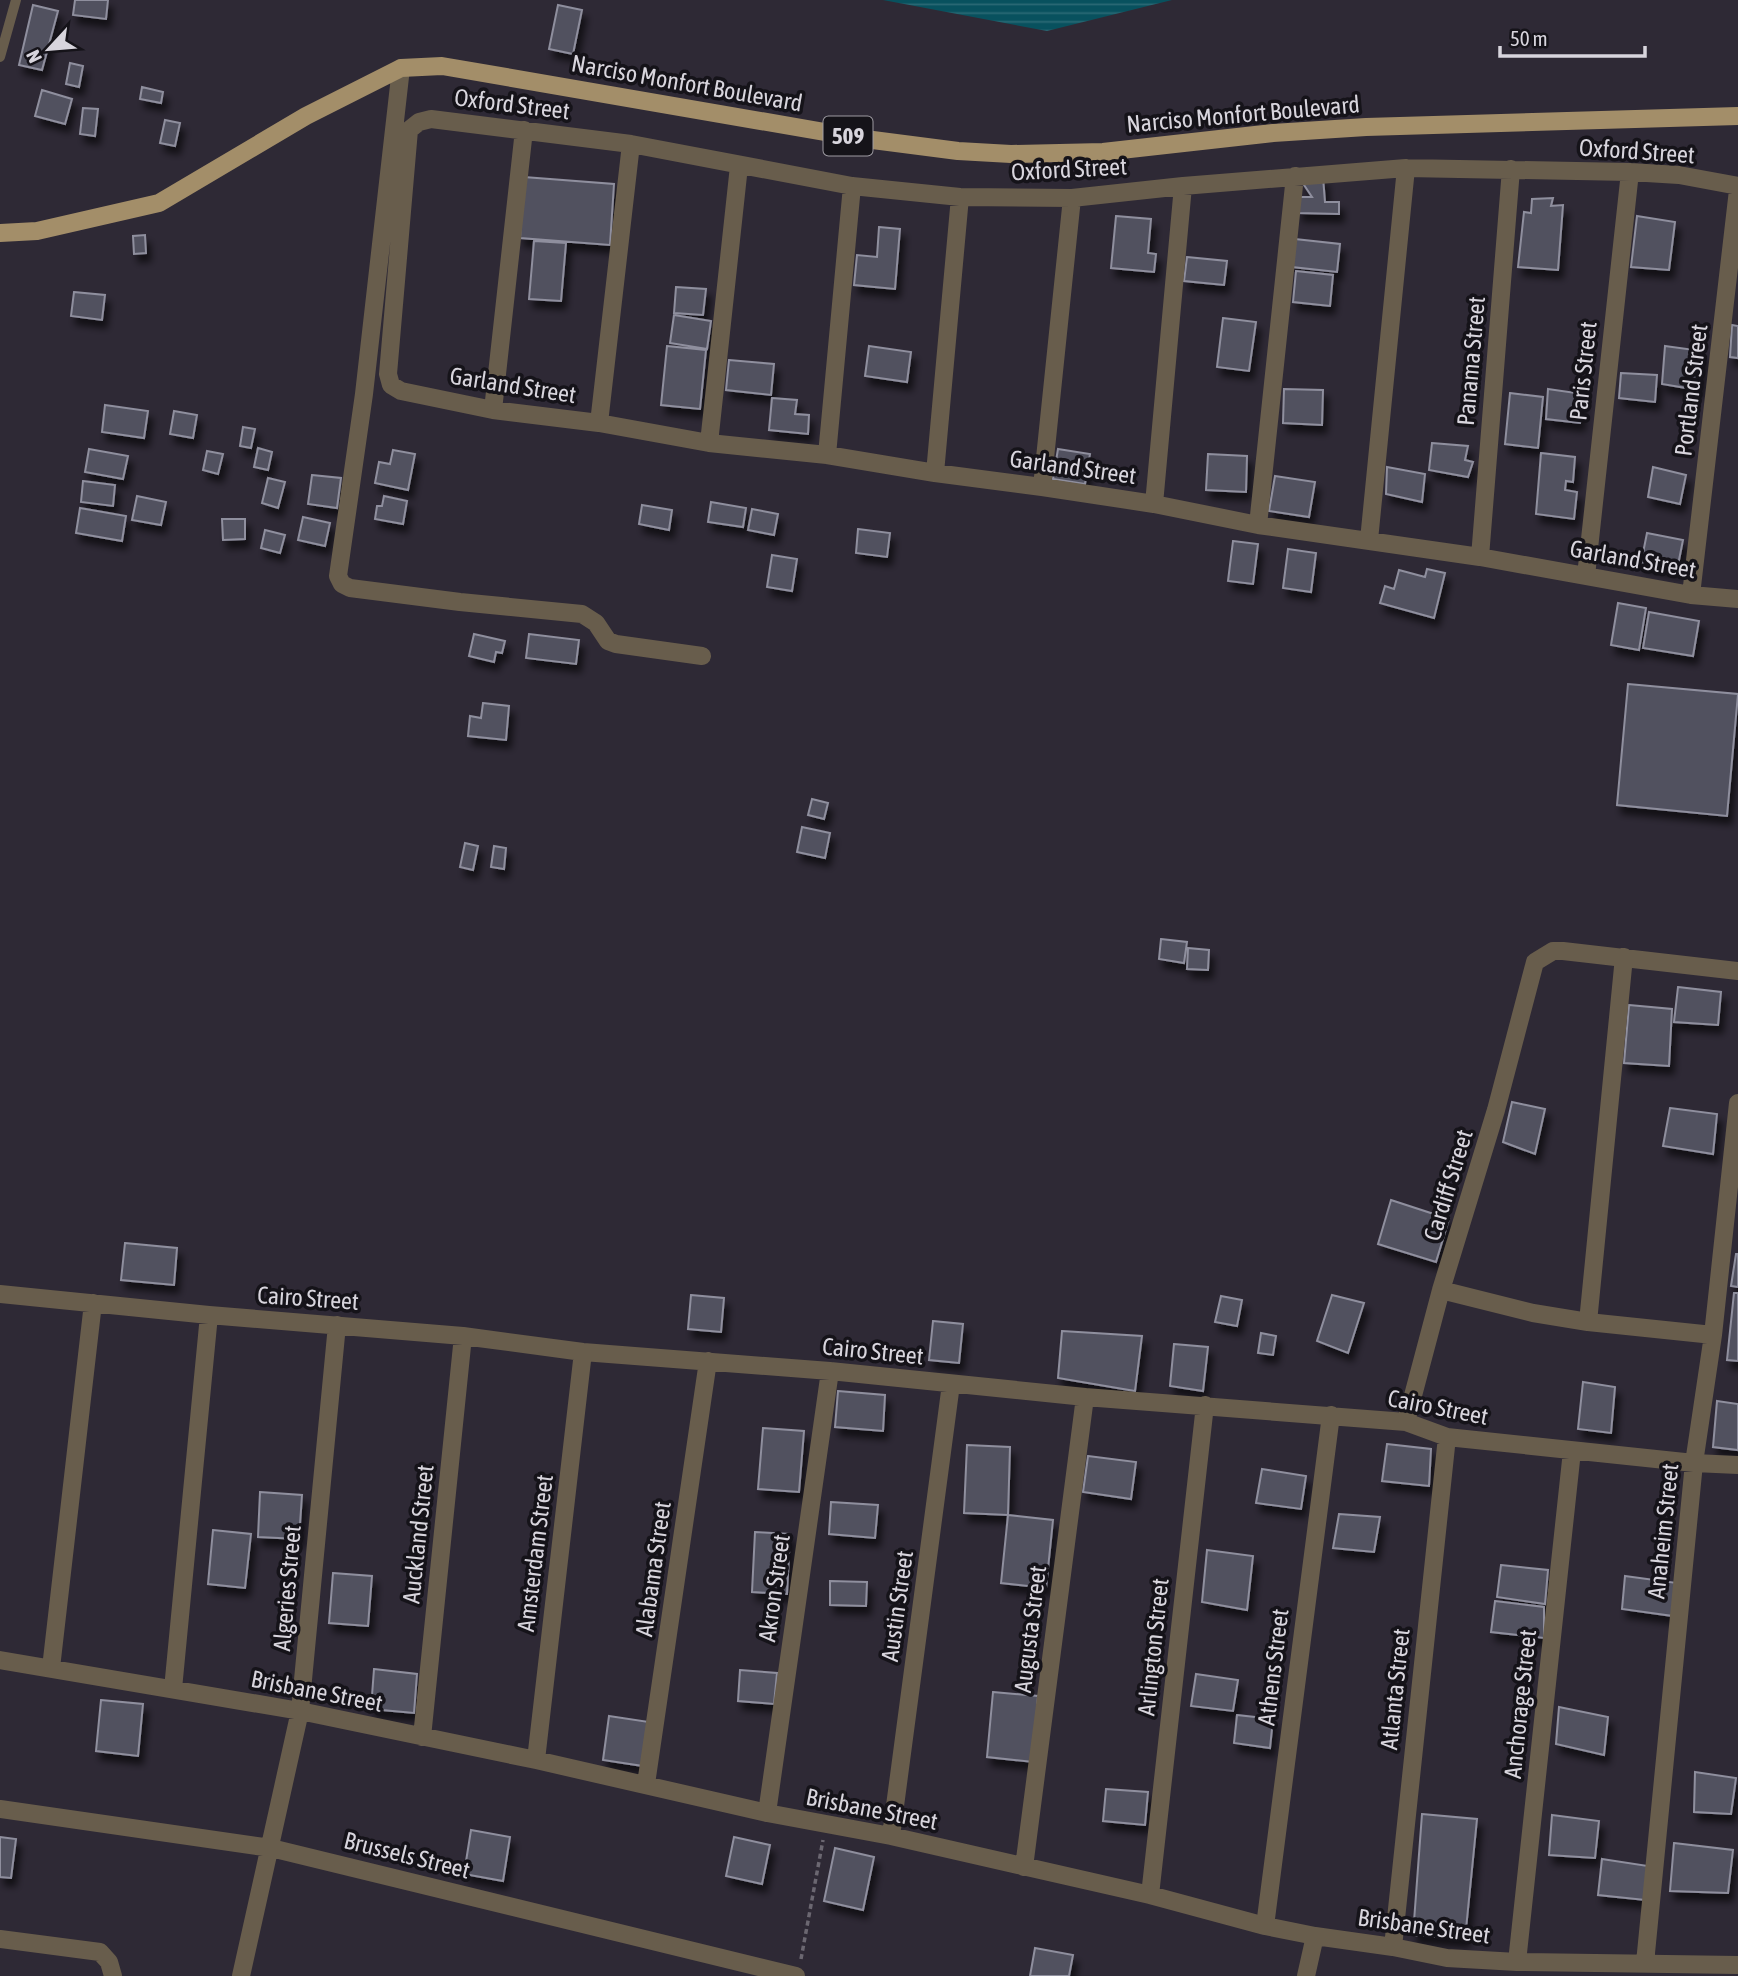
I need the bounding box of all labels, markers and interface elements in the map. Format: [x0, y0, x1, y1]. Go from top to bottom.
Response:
north arrow [14, 14, 84, 84]
scale bar [1500, 14, 1645, 58]
text: 50 m [1510, 26, 1548, 50]
text: N [21, 47, 46, 66]
street label: Narciso Monfort Boulevard [569, 49, 805, 117]
street label: Oxford Street [453, 84, 571, 124]
street label: Narciso Monfort Boulevard [1125, 90, 1361, 138]
road number: 509 [824, 116, 872, 155]
street label: Oxford Street [1578, 133, 1696, 169]
street label: Oxford Street [1010, 152, 1128, 186]
street label: Panama Street [1452, 295, 1490, 427]
street label: Paris Street [1564, 320, 1602, 422]
street label: Portland Street [1669, 322, 1713, 458]
street label: Garland Street [448, 362, 578, 408]
street label: Garland Street [1008, 445, 1138, 489]
street label: Garland Street [1568, 535, 1698, 583]
street label: Cardiff Street [1418, 1126, 1478, 1244]
street label: Cairo Street [256, 1281, 360, 1315]
street label: Cairo Street [821, 1332, 925, 1370]
street label: Cairo Street [1385, 1384, 1491, 1430]
street label: Anaheim Street [1642, 1462, 1684, 1600]
street label: Auckland Street [397, 1463, 439, 1605]
street label: Amsterdam Street [512, 1473, 558, 1633]
street label: Alabama Street [630, 1500, 676, 1638]
street label: Algeries Street [268, 1524, 306, 1652]
street label: Akron Street [753, 1532, 795, 1643]
street label: Austin Street [876, 1549, 918, 1663]
street label: Augusta Street [1009, 1564, 1051, 1694]
street label: Arlington Street [1132, 1577, 1174, 1717]
street label: Athens Street [1252, 1607, 1294, 1727]
street label: Atlanta Street [1375, 1627, 1415, 1751]
street label: Anchorage Street [1499, 1628, 1541, 1780]
street label: Brisbane Street [249, 1665, 385, 1717]
street label: Brisbane Street [804, 1783, 940, 1835]
street label: Brussels Street [341, 1826, 473, 1884]
street label: Brisbane Street [1356, 1903, 1492, 1949]

